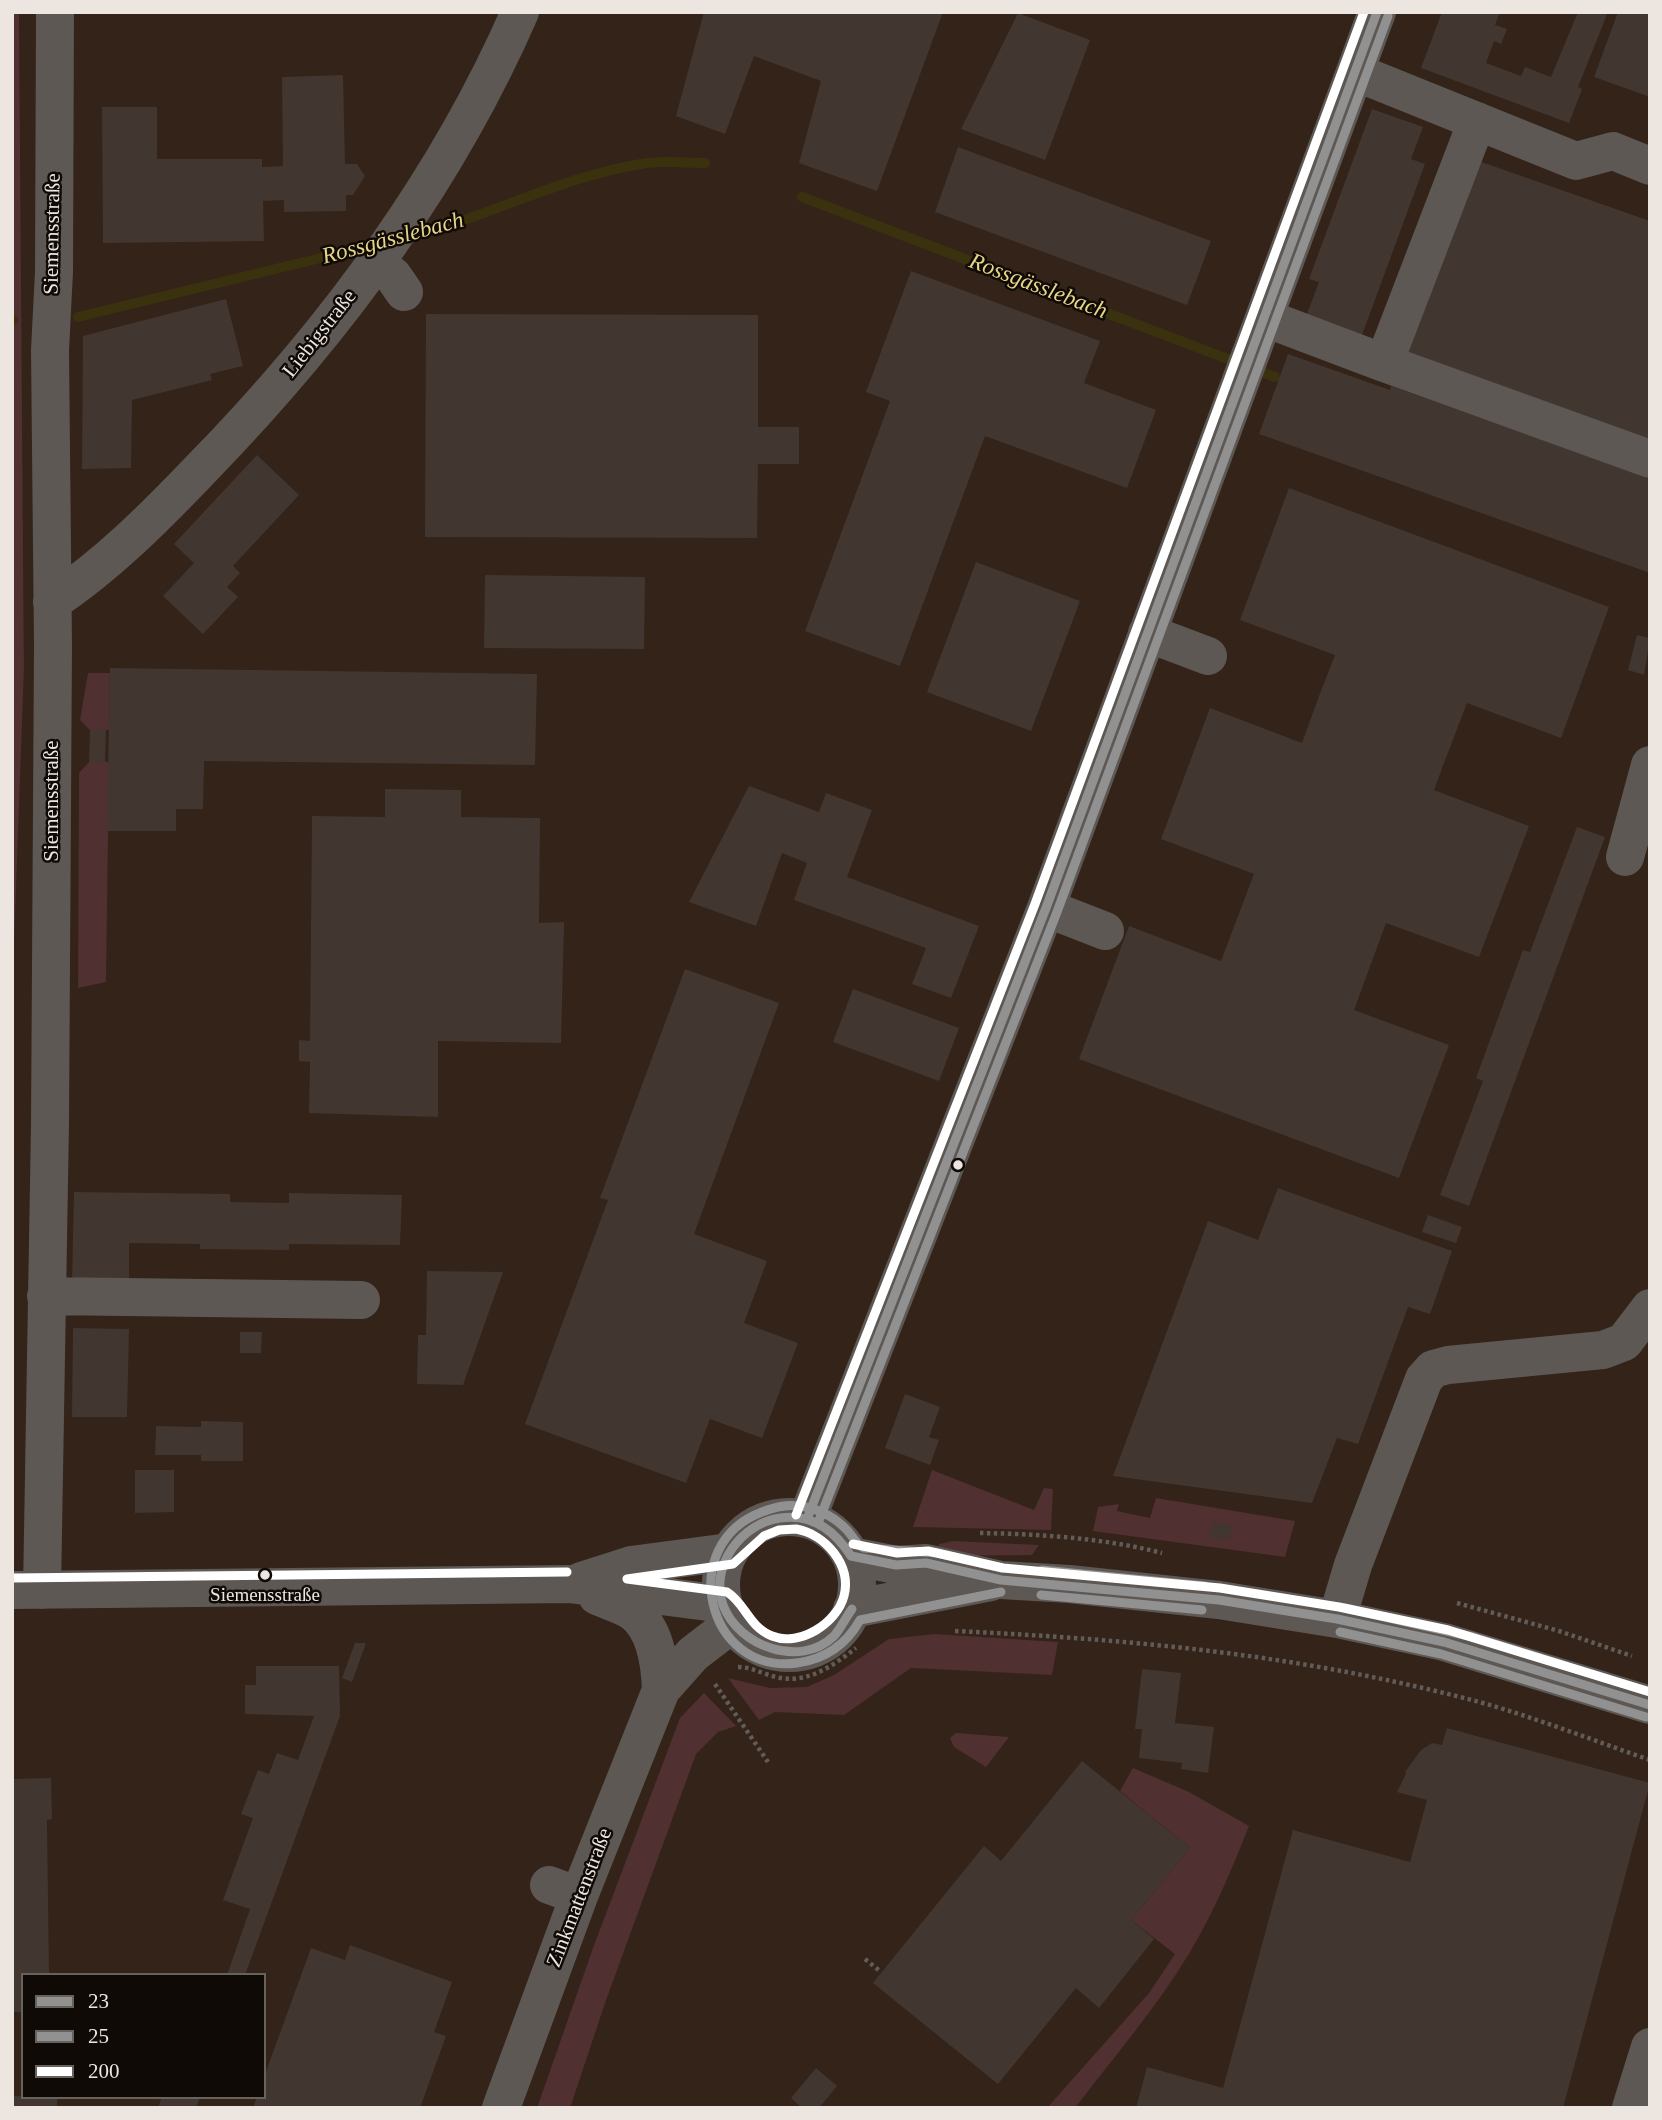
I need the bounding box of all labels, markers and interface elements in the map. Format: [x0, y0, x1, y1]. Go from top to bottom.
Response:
street label: Siemensstraße [39, 173, 67, 295]
water label: Rossgässlebach [319, 207, 467, 271]
water label: Rossgässlebach [965, 248, 1111, 326]
street label: Liebigstraße [278, 285, 362, 383]
street label: Siemensstraße [39, 740, 65, 862]
unlabelled marker [951, 1158, 965, 1172]
marker: Siemensstraße [258, 1568, 272, 1582]
place label: Siemensstraße [210, 1585, 320, 1607]
street label: Zinkmattenstraße [542, 1825, 618, 1971]
legend [21, 1973, 266, 2099]
text: 23 [88, 1989, 109, 2013]
text: 25 [88, 2024, 109, 2048]
text: 200 [88, 2059, 120, 2083]

